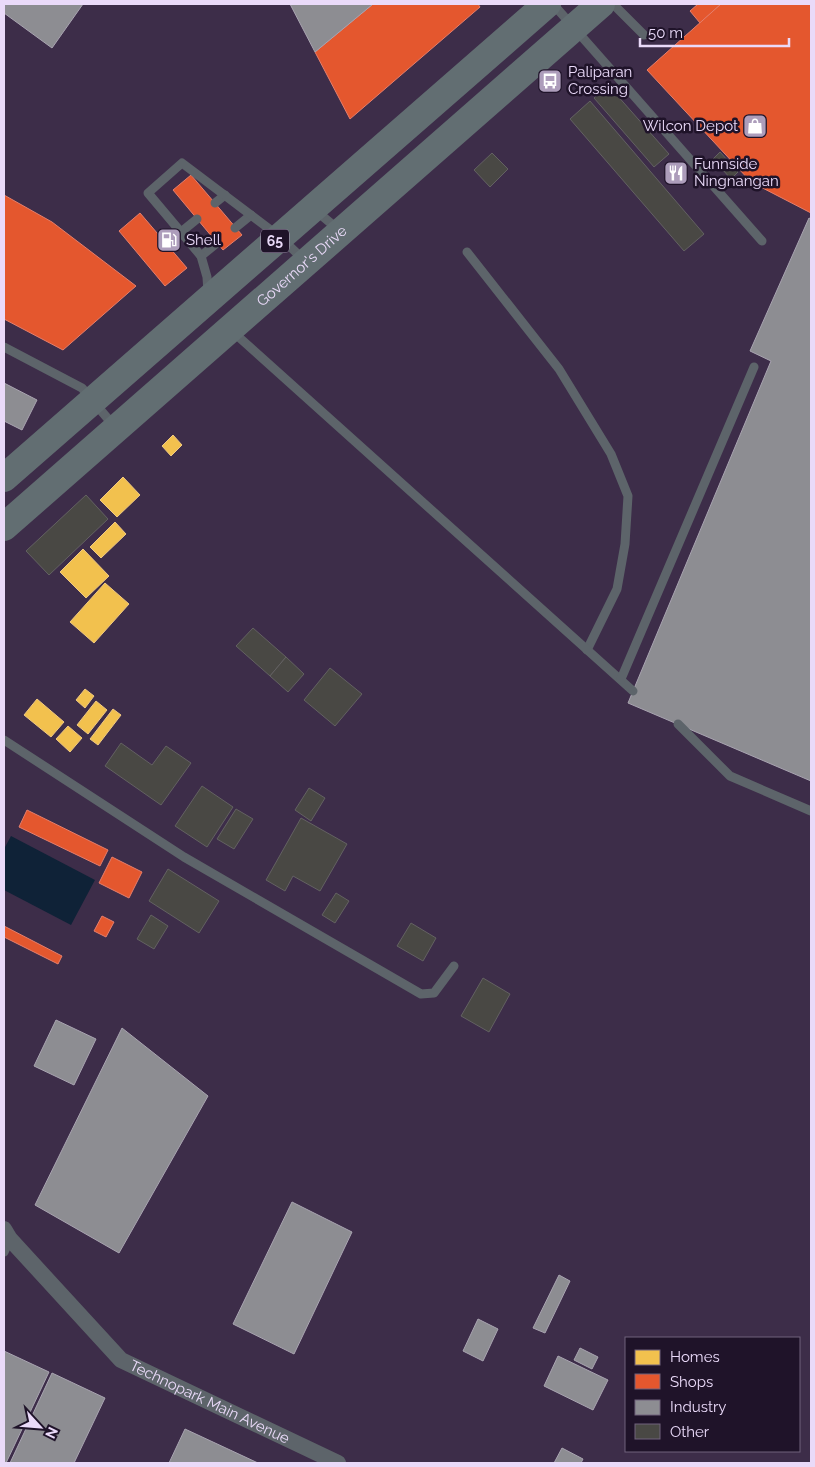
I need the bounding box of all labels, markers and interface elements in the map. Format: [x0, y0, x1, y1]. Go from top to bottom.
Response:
scale bar [640, 15, 789, 47]
text: 50 m [648, 24, 683, 42]
place label: Paliparan Crossing [568, 63, 632, 98]
bus stop icon: Paliparan Crossing [537, 68, 563, 94]
shop icon: Wilcon Depot [742, 113, 768, 139]
place label: Wilcon Depot [643, 117, 738, 135]
place label: Funnside Ningnangan [694, 155, 779, 190]
restaurant icon: Funnside Ningnangan [663, 160, 689, 186]
street label: Governor's Drive [253, 222, 351, 310]
fuel station icon: Shell [156, 227, 182, 253]
road number: 65 [261, 230, 289, 252]
place label: Shell [186, 231, 222, 249]
legend [625, 1337, 800, 1452]
text: Homes [670, 1348, 720, 1366]
street label: Technopark Main Avenue [127, 1356, 293, 1448]
text: Shops [670, 1373, 713, 1391]
text: Industry [670, 1398, 726, 1416]
north arrow [15, 1402, 65, 1452]
text: Other [670, 1423, 710, 1441]
text: N [42, 1424, 61, 1441]

